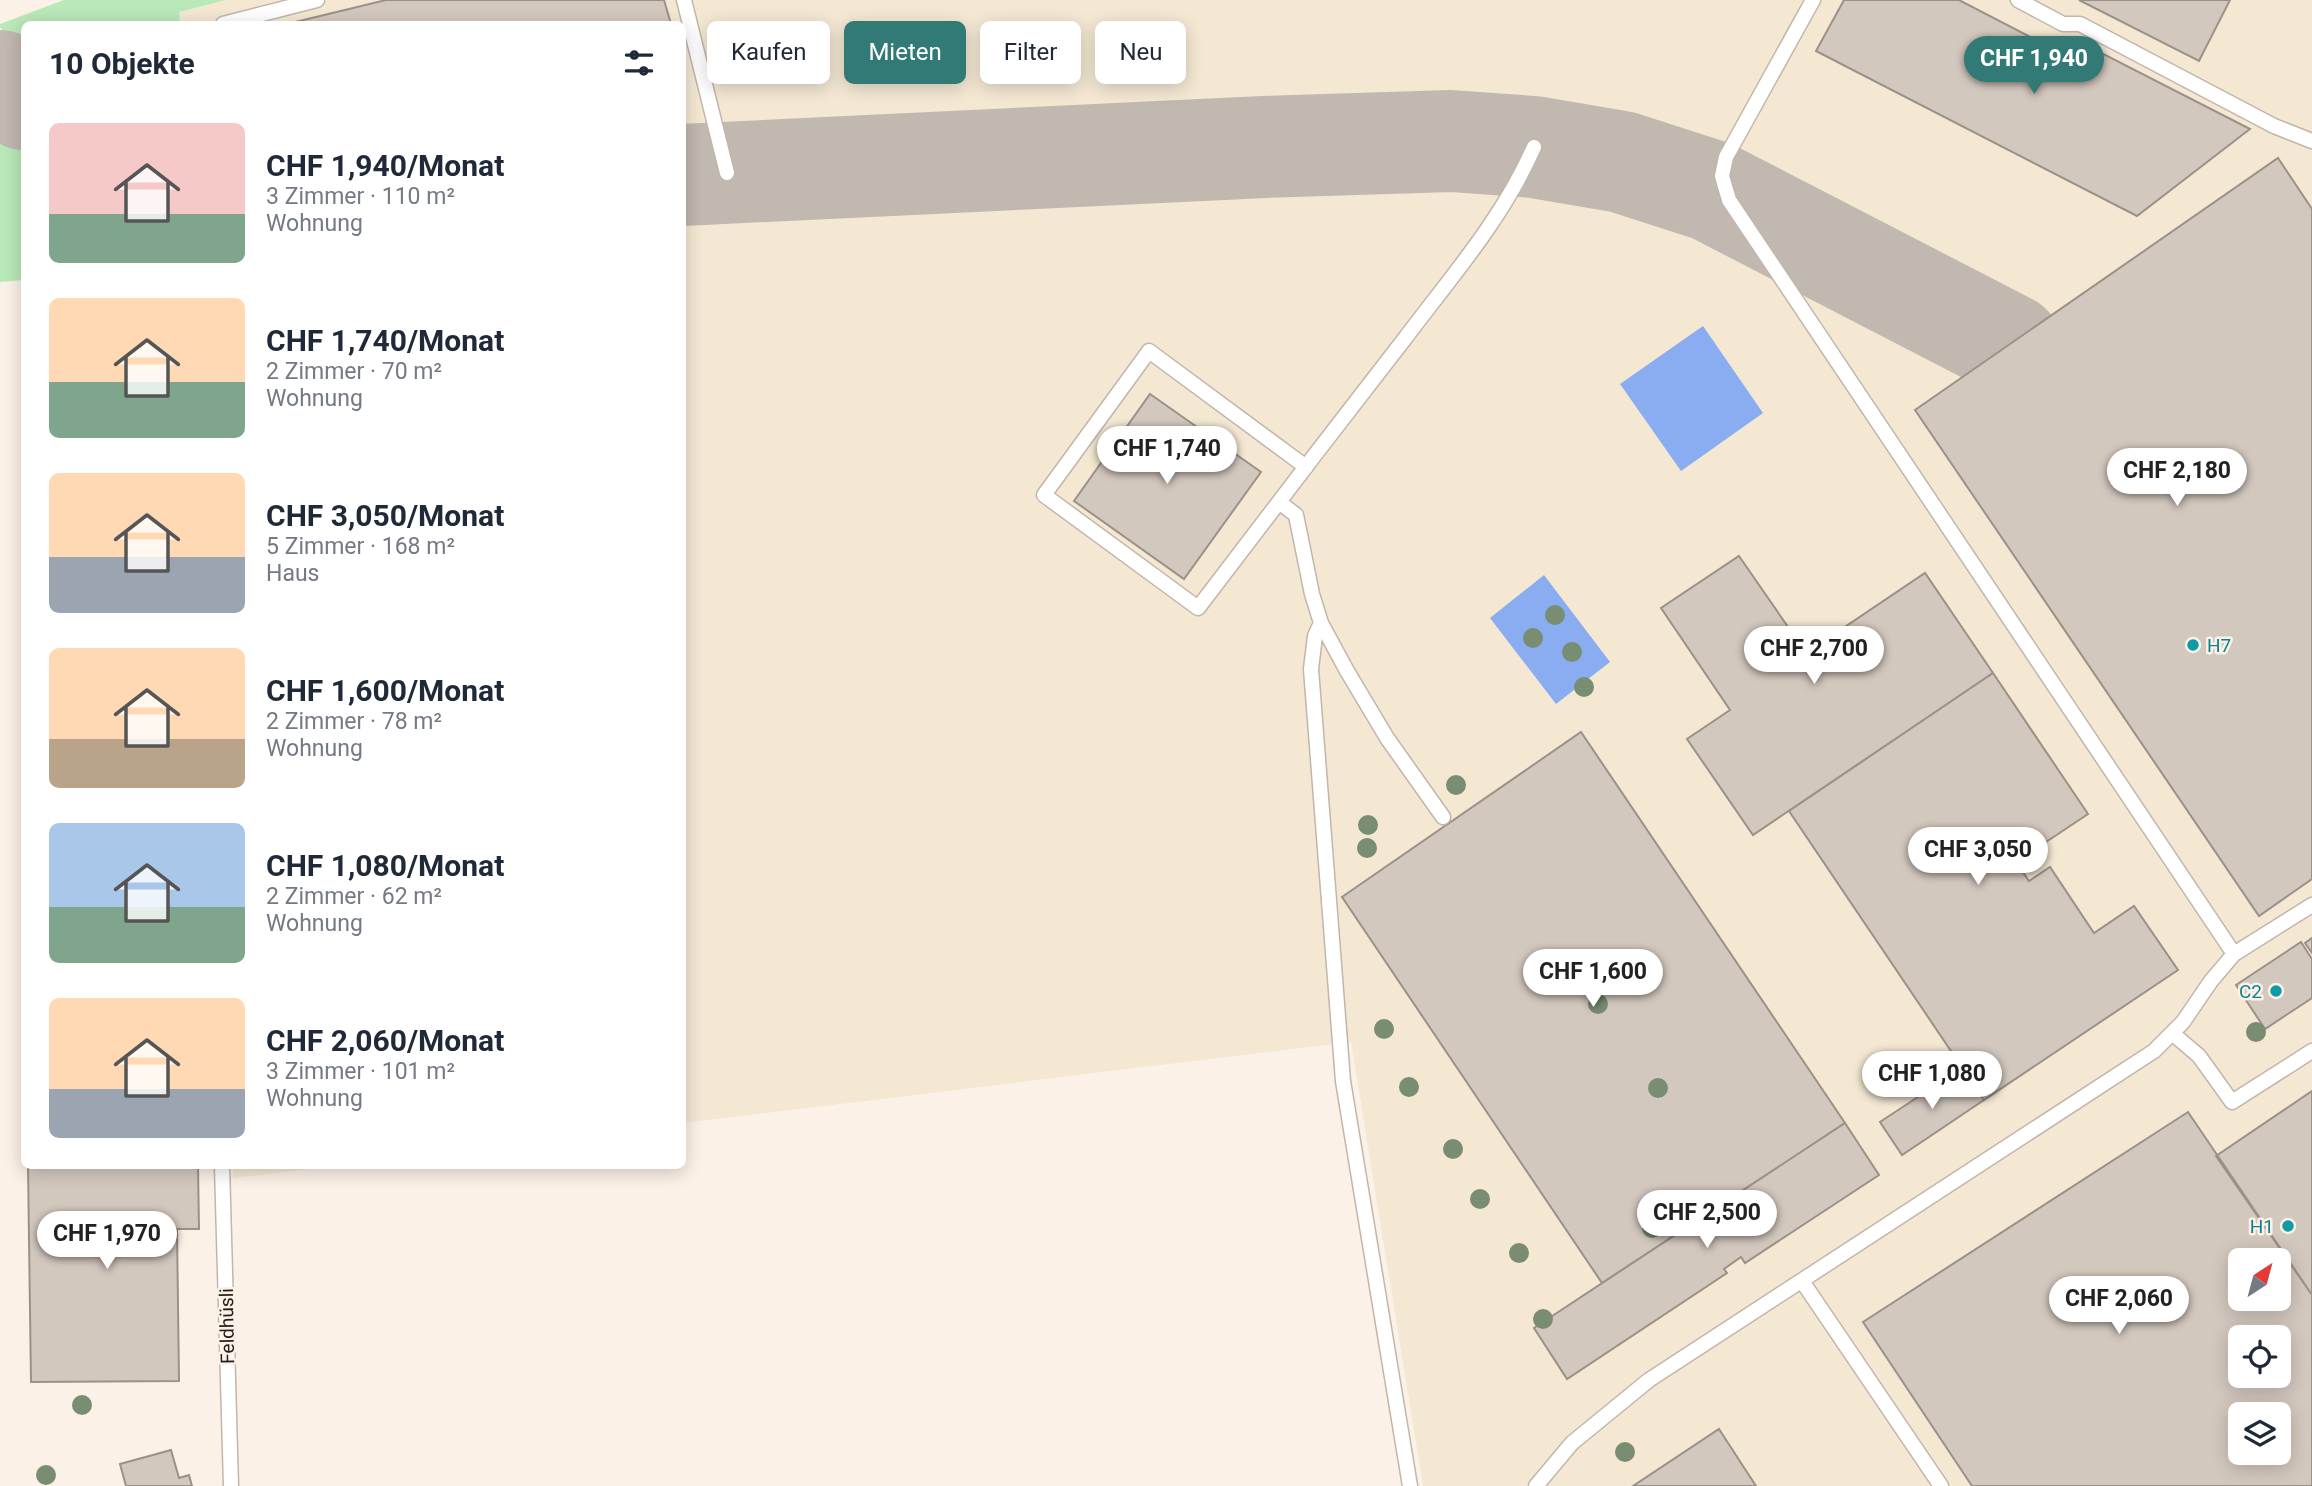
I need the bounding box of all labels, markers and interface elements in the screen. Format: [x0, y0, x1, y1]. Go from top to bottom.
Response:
chip: Kaufen [707, 21, 830, 84]
chip: Mieten [844, 21, 966, 84]
chip: Filter [980, 21, 1081, 84]
chip: Neu [1095, 21, 1186, 84]
pin: CHF 1,940 [1954, 36, 2114, 96]
icon: filters [620, 44, 658, 82]
text: CHF 1,940 [1980, 45, 2088, 72]
text: 10 Objekte [49, 46, 195, 81]
text: CHF 1,940/Monat [266, 148, 504, 183]
icon: home [105, 151, 189, 235]
text: 3 Zimmer · 110 m² [266, 183, 455, 210]
text: Wohnung [266, 210, 363, 237]
text: CHF 1,740/Monat [266, 323, 504, 358]
icon: home [105, 326, 189, 410]
text: 2 Zimmer · 70 m² [266, 358, 442, 385]
text: Wohnung [266, 385, 363, 412]
pin: CHF 1,740 [1087, 426, 1247, 486]
text: CHF 1,740 [1113, 435, 1221, 462]
pin: CHF 2,180 [2097, 448, 2257, 508]
text: CHF 2,180 [2123, 457, 2231, 484]
text: CHF 3,050/Monat [266, 498, 504, 533]
icon: home [105, 501, 189, 585]
text: 5 Zimmer · 168 m² [266, 533, 455, 560]
text: Haus [266, 560, 319, 587]
pin: CHF 2,700 [1734, 626, 1894, 686]
place label: H7 [2207, 634, 2231, 657]
text: CHF 2,700 [1760, 635, 1868, 662]
marker: H7 [2185, 637, 2201, 653]
text: CHF 1,600/Monat [266, 673, 504, 708]
icon: home [105, 676, 189, 760]
text: 2 Zimmer · 78 m² [266, 708, 442, 735]
text: Wohnung [266, 735, 363, 762]
pin: CHF 3,050 [1898, 828, 2058, 887]
text: CHF 3,050 [1924, 836, 2032, 863]
text: CHF 1,080/Monat [266, 848, 504, 883]
icon: home [105, 851, 189, 935]
text: 2 Zimmer · 62 m² [266, 883, 442, 910]
text: Wohnung [266, 910, 363, 937]
pin: CHF 1,600 [1513, 950, 1673, 1009]
text: CHF 1,600 [1539, 958, 1647, 985]
place label: C2 [2239, 980, 2262, 1003]
marker: C2 [2268, 983, 2284, 999]
text: CHF 2,060/Monat [266, 1023, 504, 1058]
icon: home [105, 1026, 189, 1110]
pin: CHF 1,080 [1852, 1052, 2012, 1111]
text: 3 Zimmer · 101 m² [266, 1058, 455, 1085]
text: CHF 1,080 [1878, 1060, 1986, 1087]
text: Wohnung [266, 1085, 363, 1112]
pin: CHF 2,500 [1627, 1190, 1787, 1250]
text: CHF 2,500 [1653, 1199, 1761, 1226]
pin: CHF 1,970 [27, 1212, 187, 1271]
place label: H1 [2250, 1215, 2274, 1238]
marker: H1 [2280, 1218, 2296, 1234]
text: CHF 1,970 [53, 1220, 161, 1247]
north arrow [2228, 1248, 2291, 1311]
map controls [2228, 1248, 2291, 1465]
pin: CHF 2,060 [2039, 1276, 2199, 1336]
text: CHF 2,060 [2065, 1285, 2173, 1312]
street label: Feldhüsli [215, 1288, 239, 1364]
button: locate [2228, 1325, 2291, 1388]
button: layers [2228, 1402, 2291, 1465]

